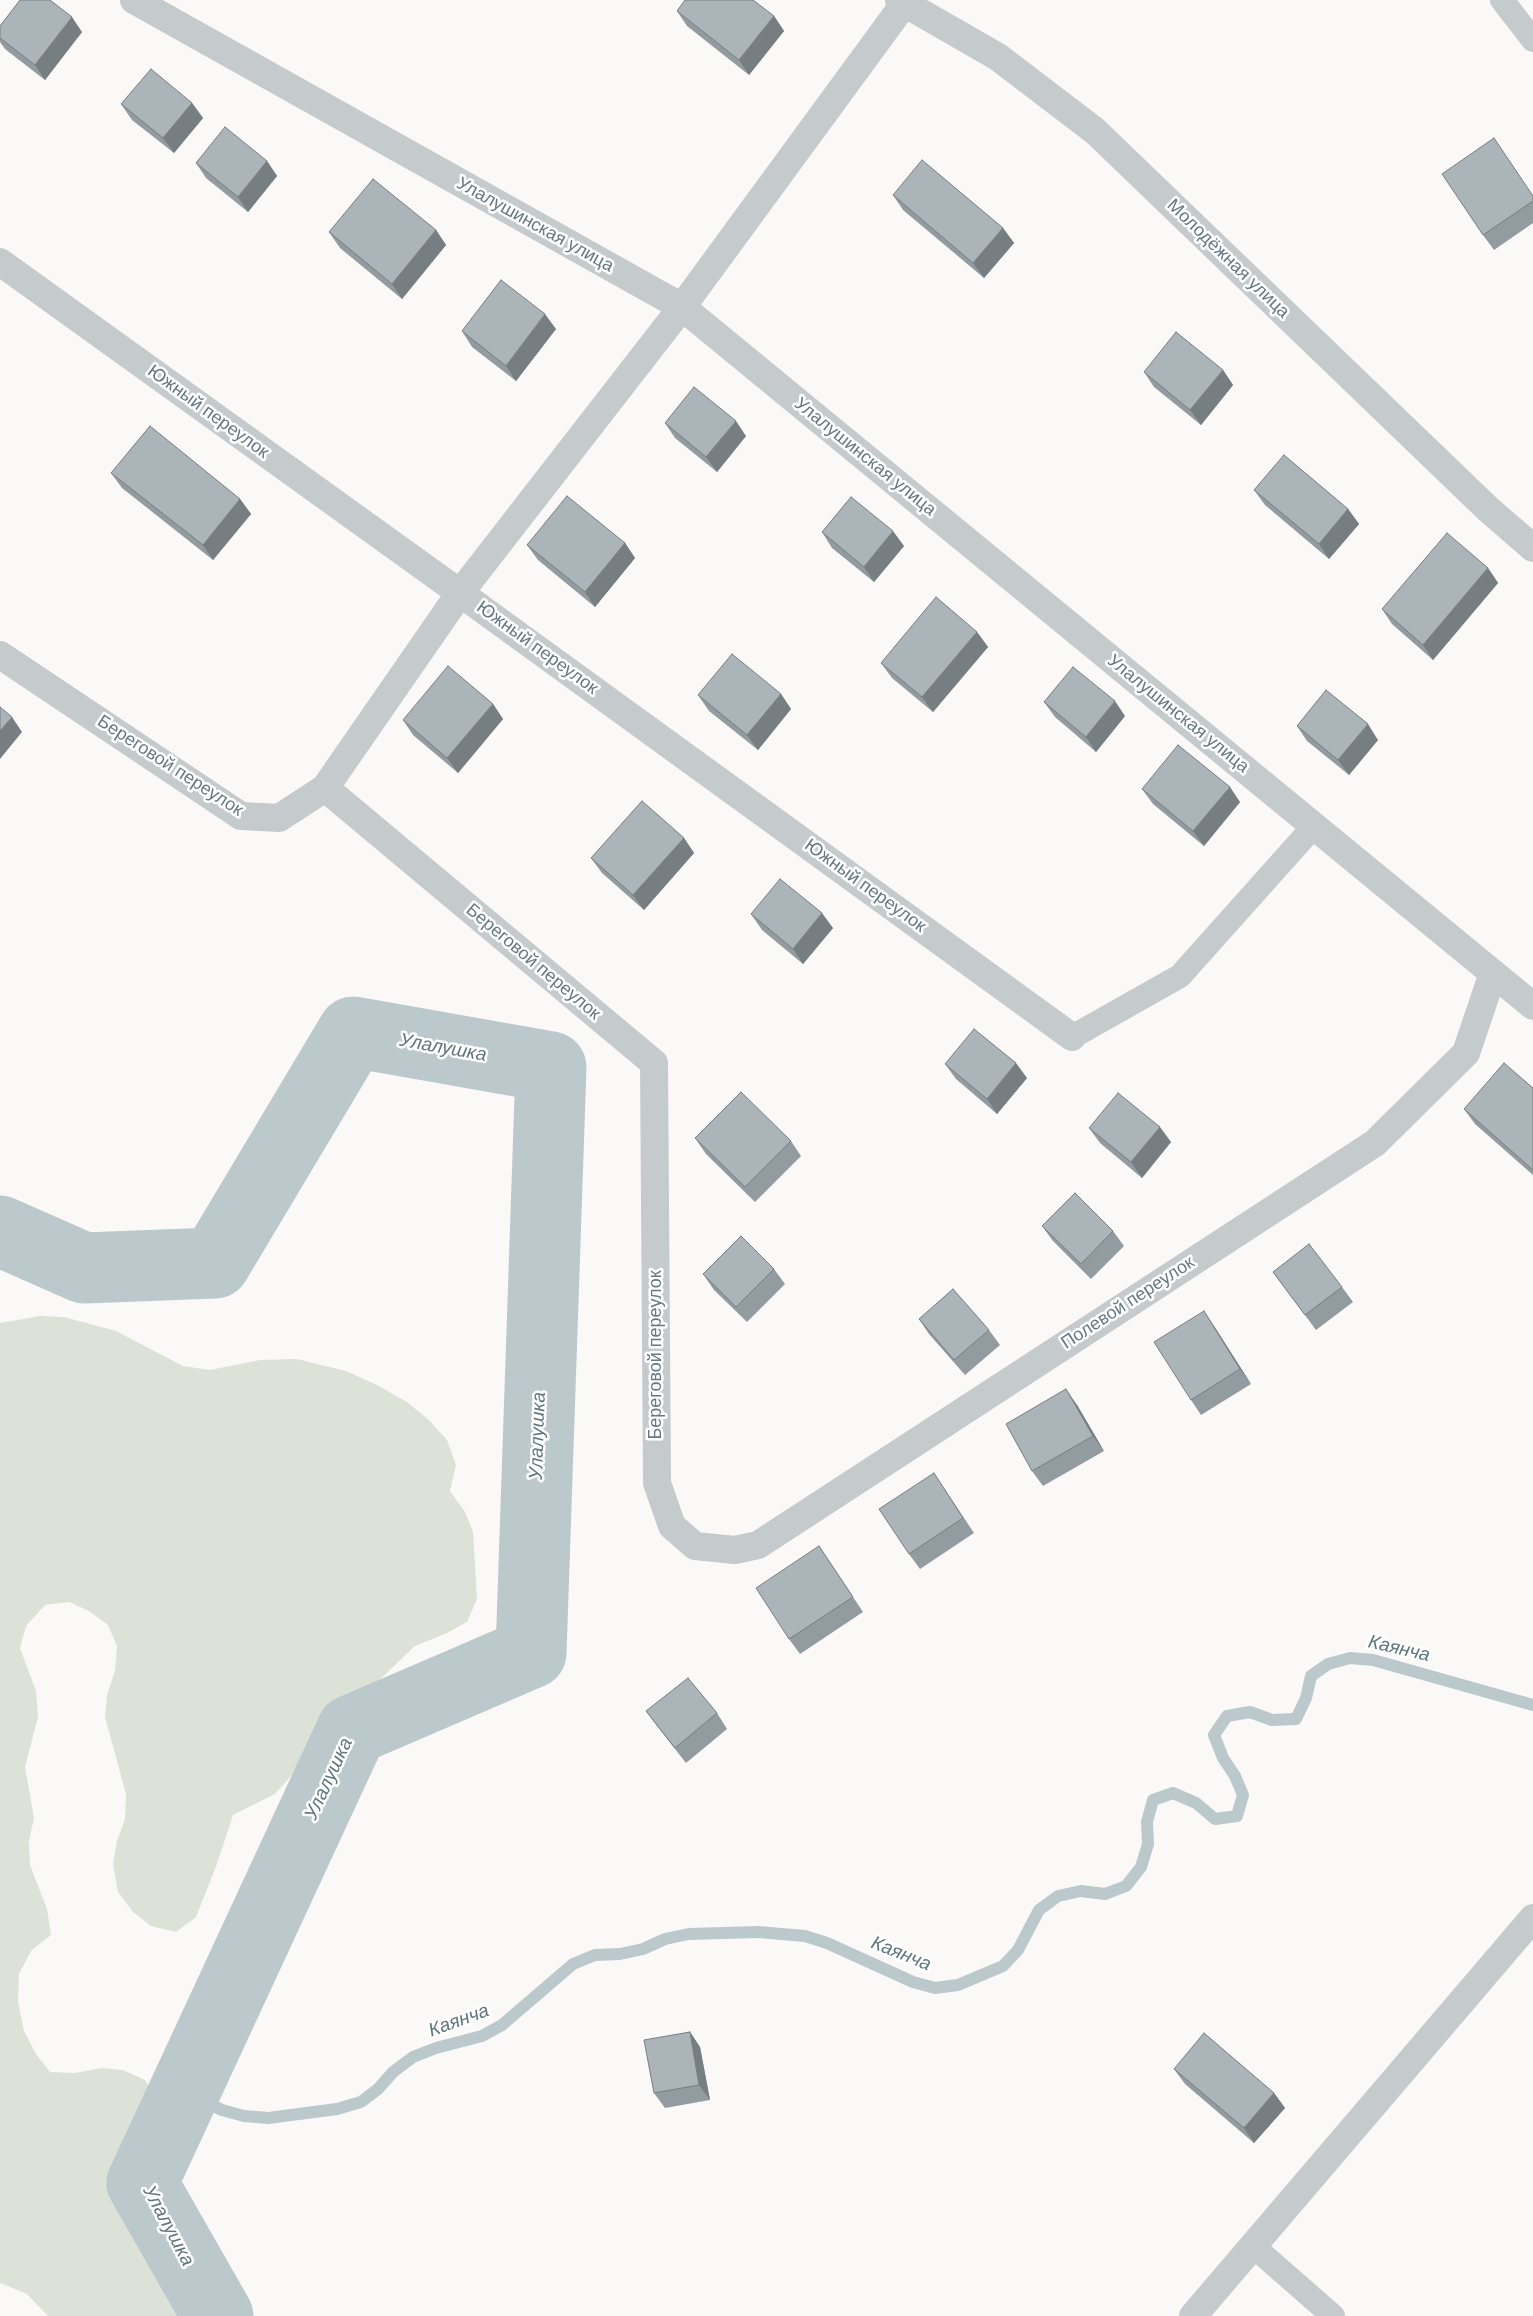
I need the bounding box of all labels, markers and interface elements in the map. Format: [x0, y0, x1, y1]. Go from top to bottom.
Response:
street label: Улалушинская улица [453, 173, 617, 277]
street label: Молодёжная улица [1162, 195, 1294, 323]
street label: Южный переулок [143, 361, 273, 463]
street label: Улалушинская улица [790, 393, 940, 521]
street label: Южный переулок [472, 597, 602, 699]
street label: Улалушинская улица [1103, 650, 1253, 778]
street label: Береговой переулок [93, 711, 247, 821]
street label: Южный переулок [800, 835, 930, 937]
street label: Береговой переулок [461, 899, 605, 1025]
water label: Улалушка [398, 1029, 488, 1067]
street label: Полевой переулок [1057, 1252, 1199, 1354]
street label: Береговой переулок [645, 1270, 667, 1440]
water label: Улалушка [525, 1392, 551, 1480]
water label: Каянча [1366, 1631, 1432, 1667]
water label: Улалушка [300, 1734, 358, 1824]
water label: Каянча [868, 1932, 934, 1976]
water label: Каянча [426, 2000, 492, 2042]
water label: Улалушка [137, 2182, 199, 2270]

